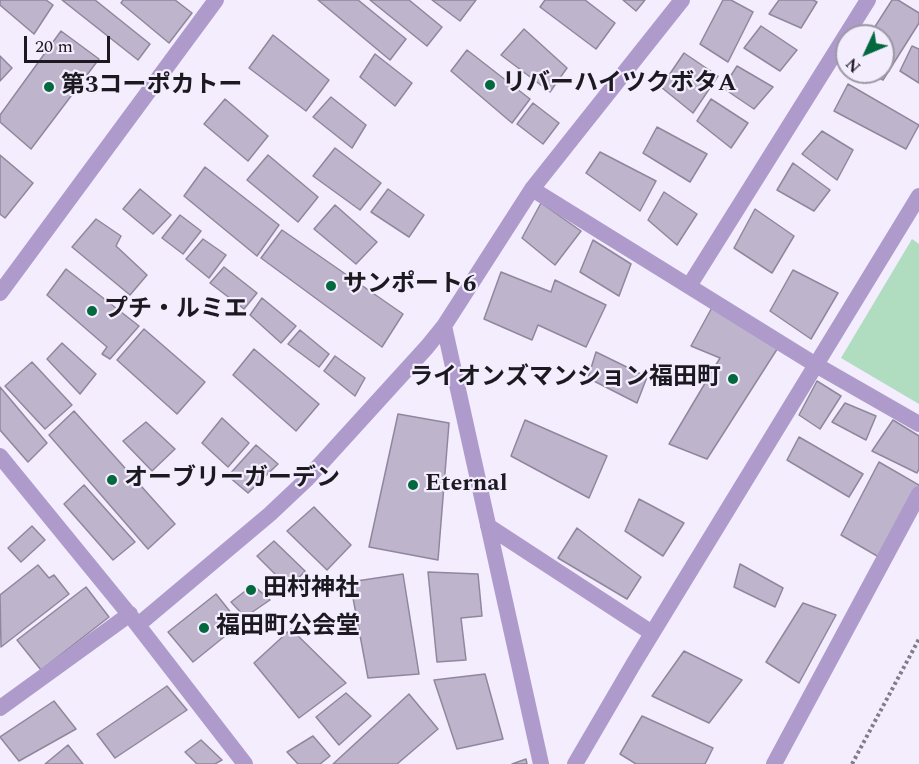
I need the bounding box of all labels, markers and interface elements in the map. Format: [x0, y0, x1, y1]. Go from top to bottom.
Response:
scale bar [27, 24, 112, 62]
north arrow [835, 24, 895, 84]
text: 20 m [35, 33, 73, 60]
text: N [840, 52, 867, 78]
place label: リバーハイツクボタA [502, 71, 737, 99]
place label: 第3コーポカトー [61, 73, 242, 101]
marker: リバーハイツクボタA [483, 78, 497, 92]
marker: 第3コーポカトー [42, 80, 56, 94]
place label: サンポート6 [343, 272, 476, 300]
marker: サンポート6 [324, 279, 338, 293]
place label: プチ・ルミエ [104, 297, 248, 325]
marker: プチ・ルミエ [85, 304, 99, 318]
place label: ライオンズマンション福田町 [409, 365, 721, 393]
marker: ライオンズマンション福田町 [726, 372, 740, 386]
place label: オーブリーガーデン [124, 466, 340, 494]
place label: Eternal [425, 471, 507, 499]
marker: オーブリーガーデン [105, 473, 119, 487]
marker: Eternal [406, 478, 420, 492]
place label: 田村神社 [263, 576, 359, 604]
marker: 田村神社 [244, 583, 258, 597]
place label: 福田町公会堂 [216, 614, 360, 642]
marker: 福田町公会堂 [197, 621, 211, 635]

